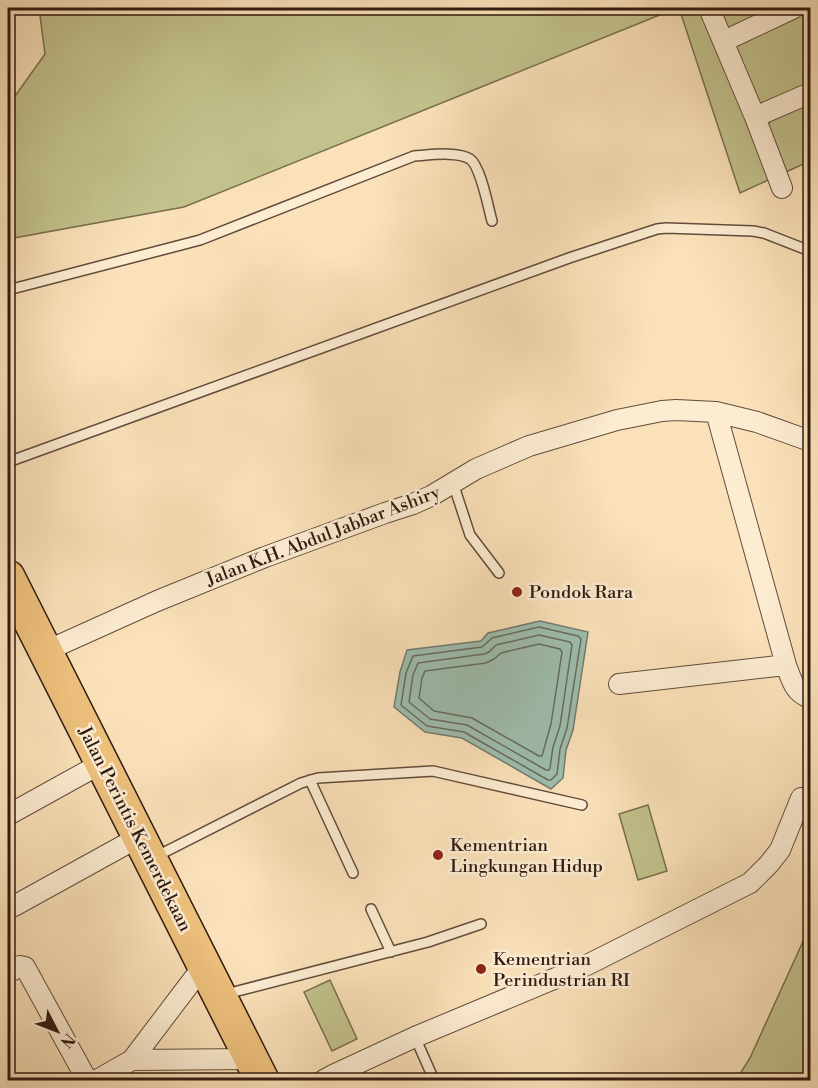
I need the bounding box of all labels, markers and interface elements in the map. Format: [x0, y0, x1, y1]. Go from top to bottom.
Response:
street label: Jalan K.H. Abdul Jabbar Ashiry [202, 481, 443, 592]
place label: Pondok Rara [529, 581, 634, 604]
marker: Pondok Rara [510, 585, 524, 599]
street label: Jalan Perintis Kemerdekaan [73, 722, 197, 936]
place label: Kementrian Lingkungan Hidup [450, 834, 603, 878]
marker: Kementrian Lingkungan Hidup [431, 848, 445, 862]
place label: Kementrian Perindustrian RI [493, 948, 630, 992]
marker: Kementrian Perindustrian RI [474, 962, 488, 976]
north arrow [27, 1001, 87, 1061]
text: N [56, 1029, 79, 1052]

